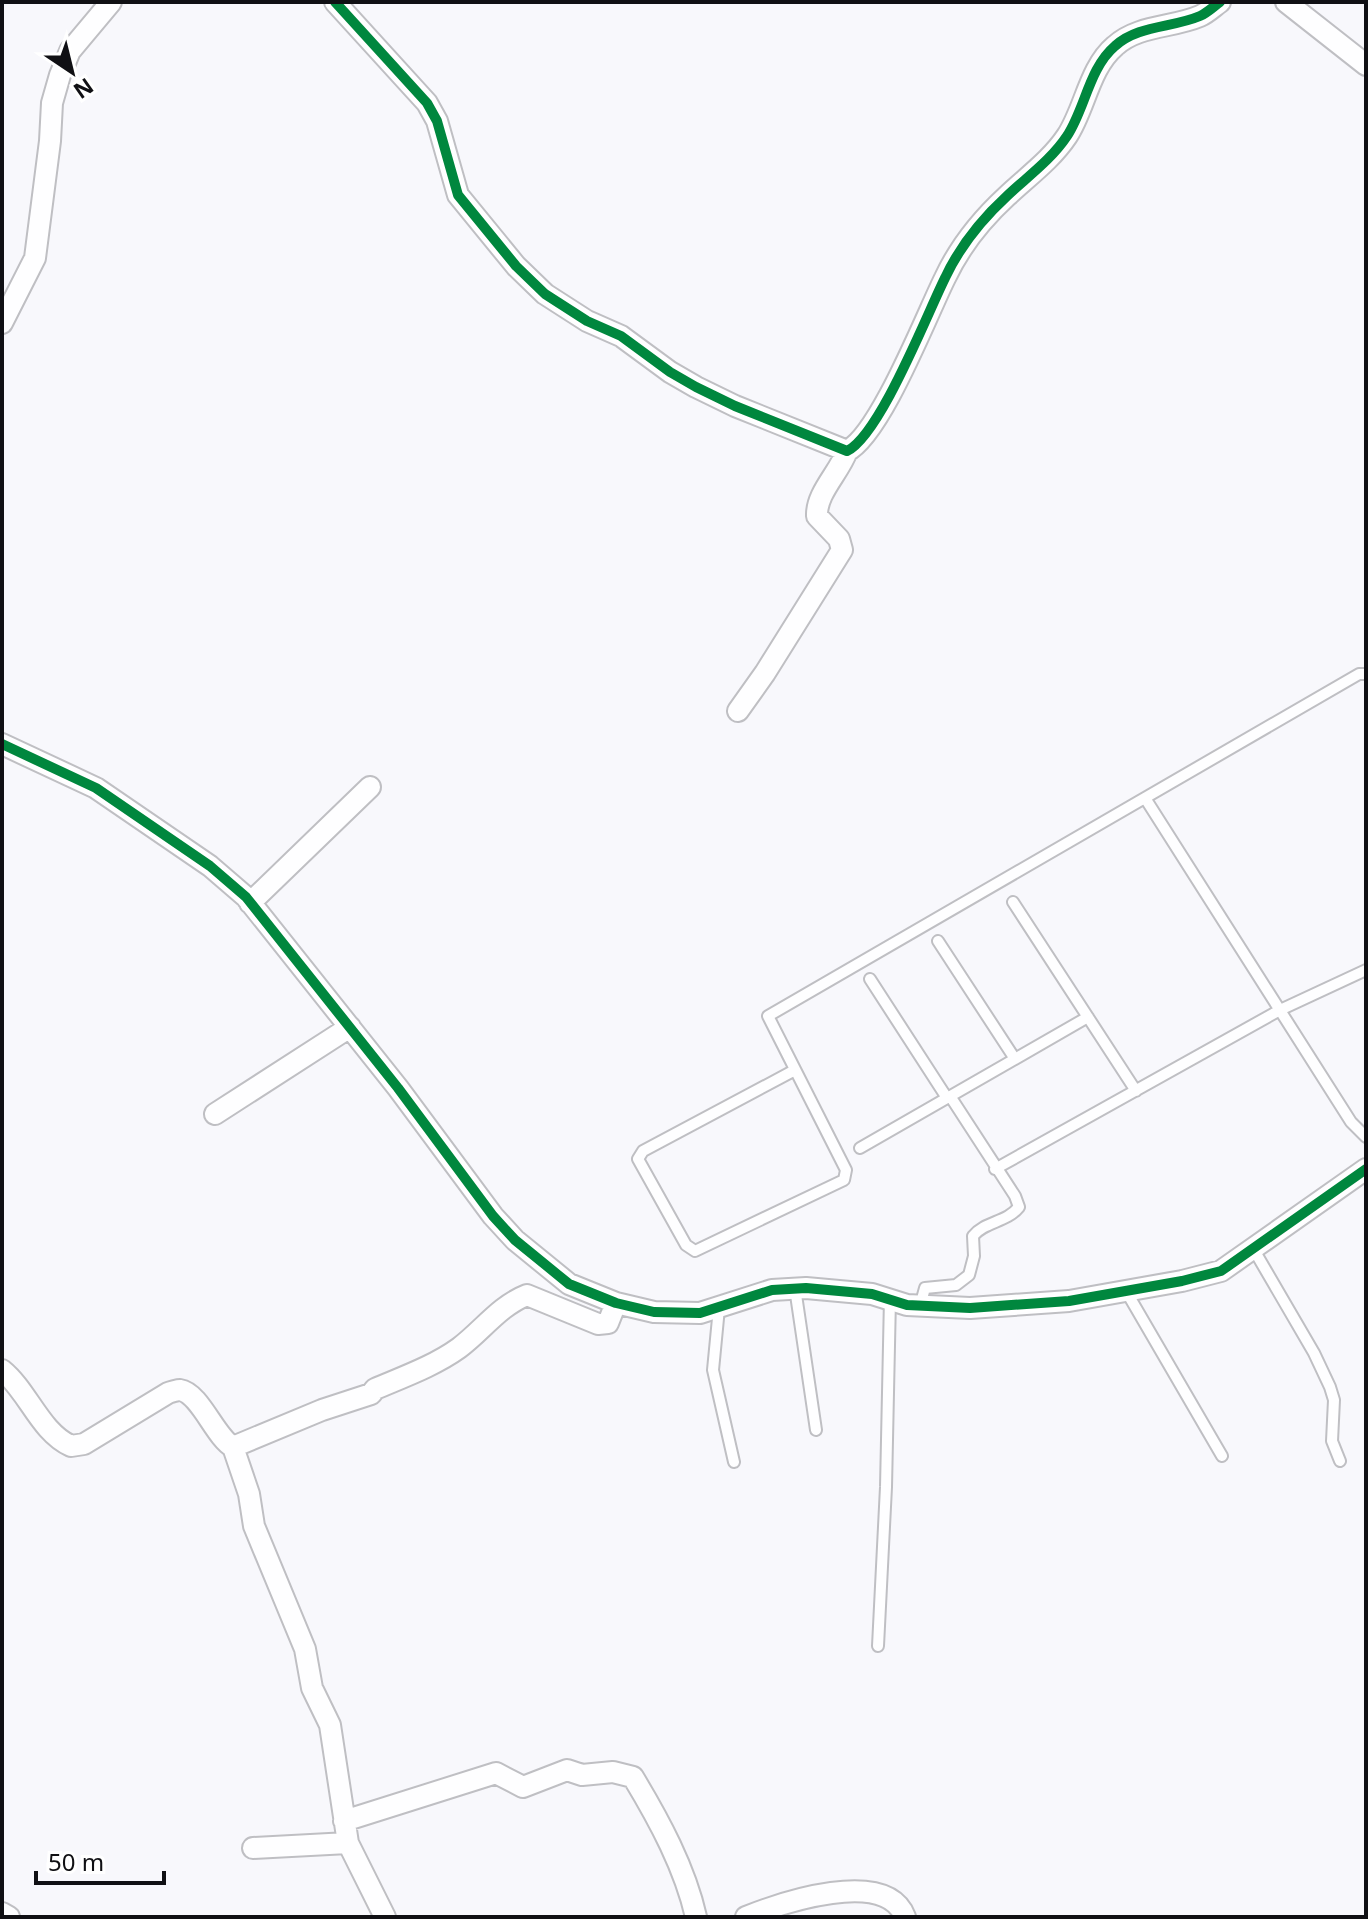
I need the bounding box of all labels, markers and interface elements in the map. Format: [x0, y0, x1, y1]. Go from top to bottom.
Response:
north arrow [32, 32, 112, 112]
text: N [68, 72, 100, 107]
scale bar [36, 1835, 164, 1885]
text: 50 m [48, 1845, 104, 1878]

